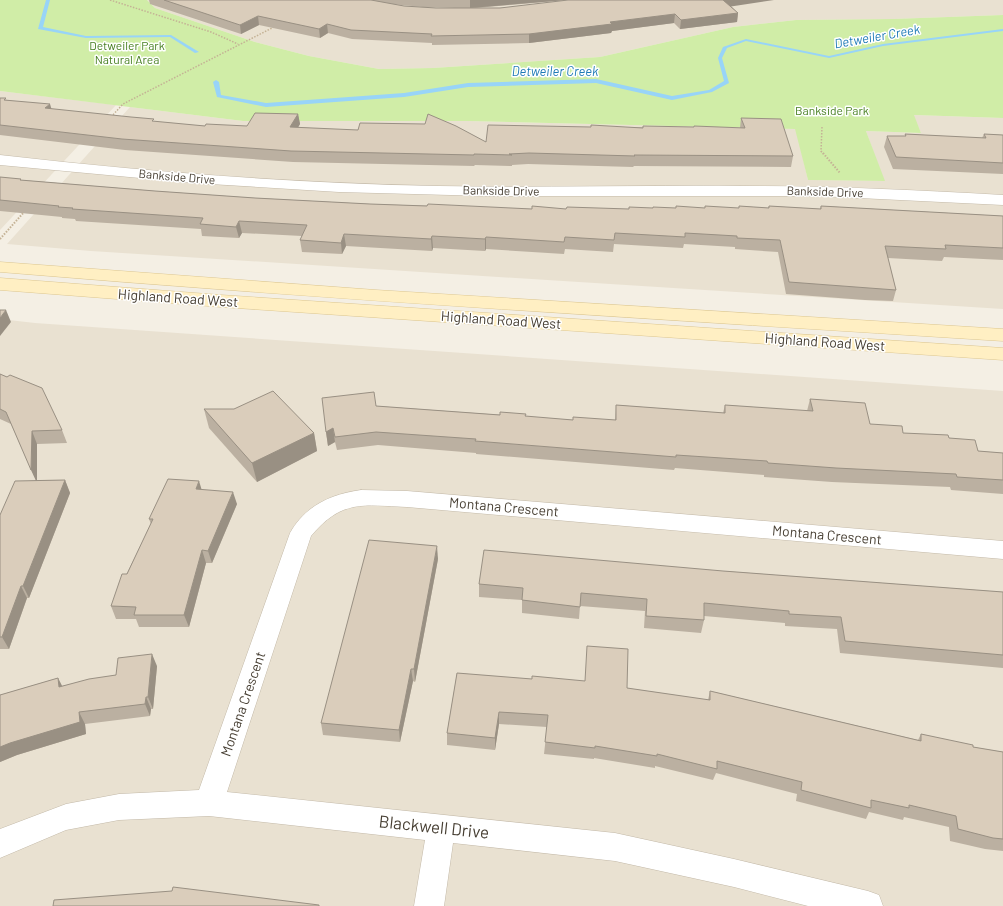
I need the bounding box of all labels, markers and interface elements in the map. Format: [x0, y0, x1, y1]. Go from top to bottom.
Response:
water label: Detweiler Creek [833, 20, 922, 51]
park label: Detweiler Park Natural Area [89, 38, 165, 66]
water label: Detweiler Creek [512, 63, 599, 79]
park label: Bankside Park [795, 103, 869, 117]
street label: Bankside Drive [138, 166, 216, 186]
street label: Bankside Drive [462, 182, 540, 198]
street label: Bankside Drive [786, 183, 864, 199]
street label: Highland Road West [117, 285, 239, 310]
street label: Highland Road West [440, 307, 562, 332]
street label: Highland Road West [764, 329, 886, 354]
street label: Montana Crescent [449, 493, 560, 520]
street label: Montana Crescent [772, 521, 883, 548]
street label: Montana Crescent [217, 649, 268, 759]
street label: Blackwell Drive [378, 810, 490, 842]

